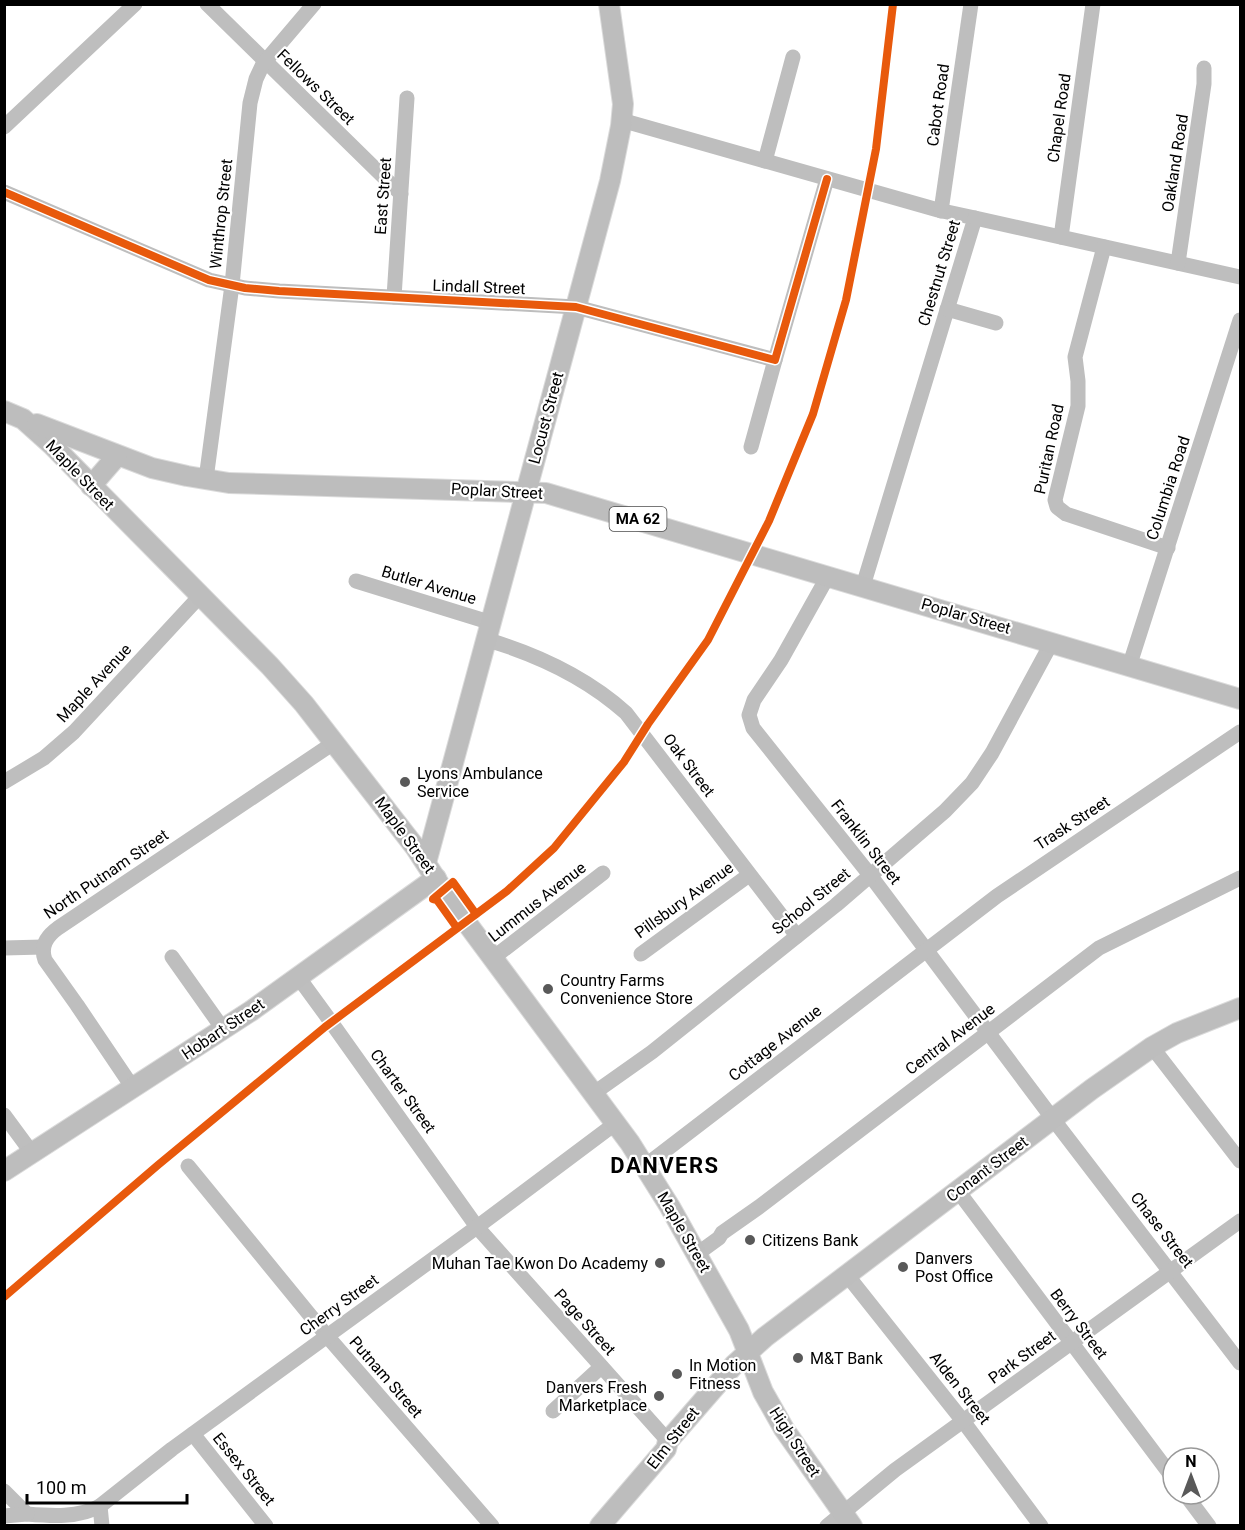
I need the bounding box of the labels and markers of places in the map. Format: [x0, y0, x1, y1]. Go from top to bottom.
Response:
place label: Lyons Ambulance Service [417, 764, 543, 801]
marker: Lyons Ambulance Service [398, 775, 412, 789]
place label: Country Farms Convenience Store [560, 971, 693, 1008]
marker: Country Farms Convenience Store [541, 982, 555, 996]
place label: Citizens Bank [762, 1231, 859, 1250]
marker: Citizens Bank [743, 1233, 757, 1247]
place label: Danvers Post Office [915, 1249, 993, 1286]
place label: Muhan Tae Kwon Do Academy [432, 1254, 648, 1273]
marker: Muhan Tae Kwon Do Academy [653, 1256, 667, 1270]
marker: Danvers Post Office [896, 1260, 910, 1274]
place label: M&T Bank [810, 1349, 884, 1368]
marker: M&T Bank [791, 1351, 805, 1365]
place label: In Motion Fitness [689, 1356, 756, 1393]
marker: In Motion Fitness [670, 1367, 684, 1381]
place label: Danvers Fresh Marketplace [546, 1378, 647, 1415]
marker: Danvers Fresh Marketplace [652, 1389, 666, 1403]

